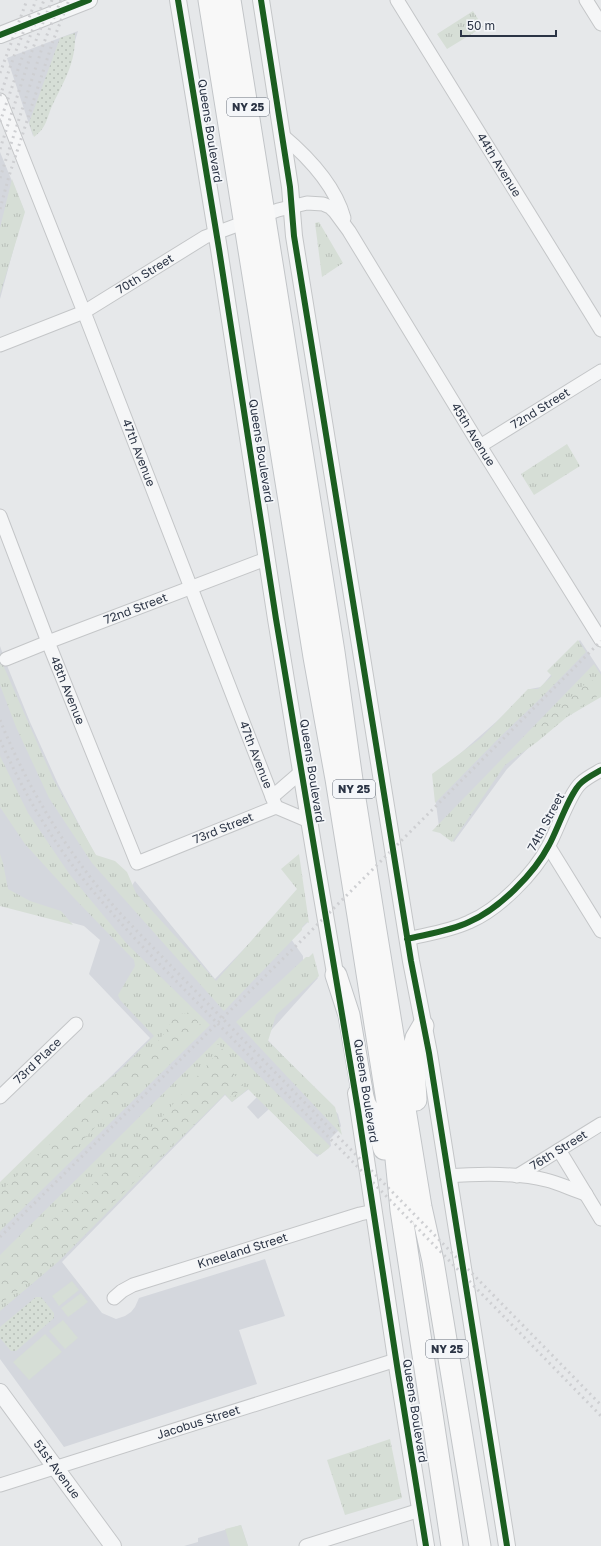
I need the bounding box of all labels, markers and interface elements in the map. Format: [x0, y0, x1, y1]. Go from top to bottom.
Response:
scale bar [461, 12, 556, 38]
text: 50 m [467, 18, 495, 33]
street label: Queens Boulevard [195, 78, 226, 184]
road number: NY 25 [227, 98, 269, 116]
street label: 44th Avenue [474, 130, 525, 199]
street label: 70th Street [113, 250, 176, 297]
street label: 72nd Street [508, 384, 573, 432]
street label: Queens Boulevard [246, 398, 277, 504]
street label: 45th Avenue [448, 400, 499, 469]
street label: 47th Avenue [119, 417, 159, 489]
street label: 72nd Street [102, 589, 169, 627]
street label: 48th Avenue [47, 654, 88, 727]
street label: Queens Boulevard [297, 718, 328, 824]
street label: 47th Avenue [236, 719, 276, 791]
road number: NY 25 [333, 780, 375, 798]
street label: 74th Street [524, 790, 567, 854]
street label: 73rd Street [191, 809, 256, 847]
street label: 73rd Place [10, 1034, 64, 1087]
street label: Queens Boulevard [351, 1038, 382, 1144]
street label: 76th Street [527, 1126, 590, 1173]
street label: Kneeland Street [196, 1229, 290, 1271]
road number: NY 25 [426, 1340, 468, 1358]
street label: Queens Boulevard [400, 1358, 431, 1464]
street label: Jacobus Street [155, 1402, 242, 1442]
street label: 51st Avenue [31, 1437, 84, 1502]

